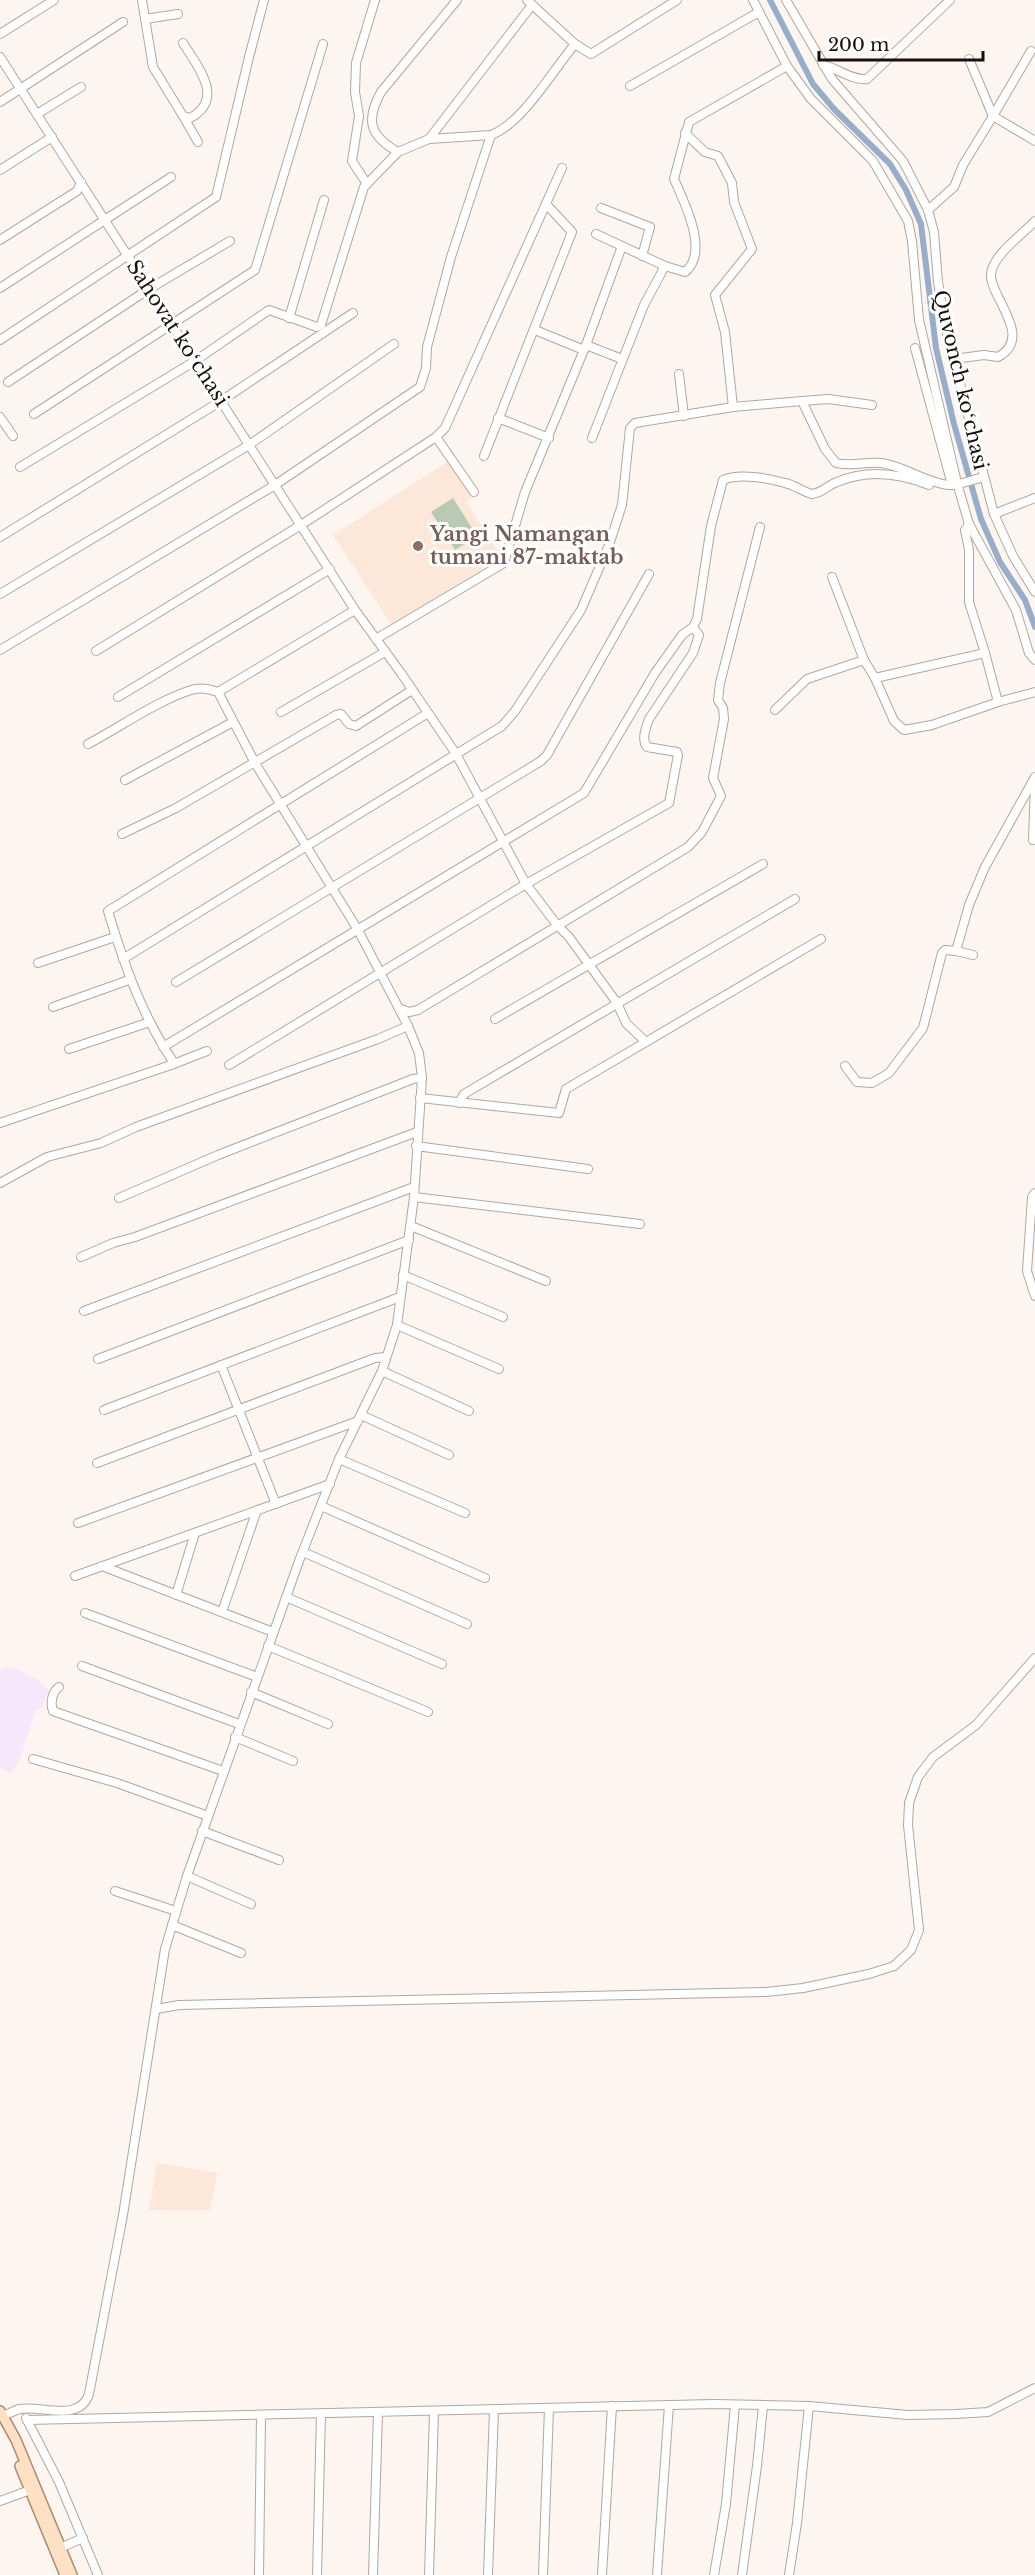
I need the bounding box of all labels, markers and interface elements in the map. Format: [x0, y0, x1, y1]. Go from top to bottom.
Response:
scale bar [819, 24, 982, 62]
text: 200 m [828, 34, 889, 56]
street label: Sahovat koʻchasi [122, 255, 234, 411]
street label: Quvonch koʻchasi [929, 288, 993, 473]
place label: Yangi Namangan tumani 87-maktab [429, 522, 624, 569]
marker: Yangi Namangan tumani 87-maktab [411, 539, 425, 553]

